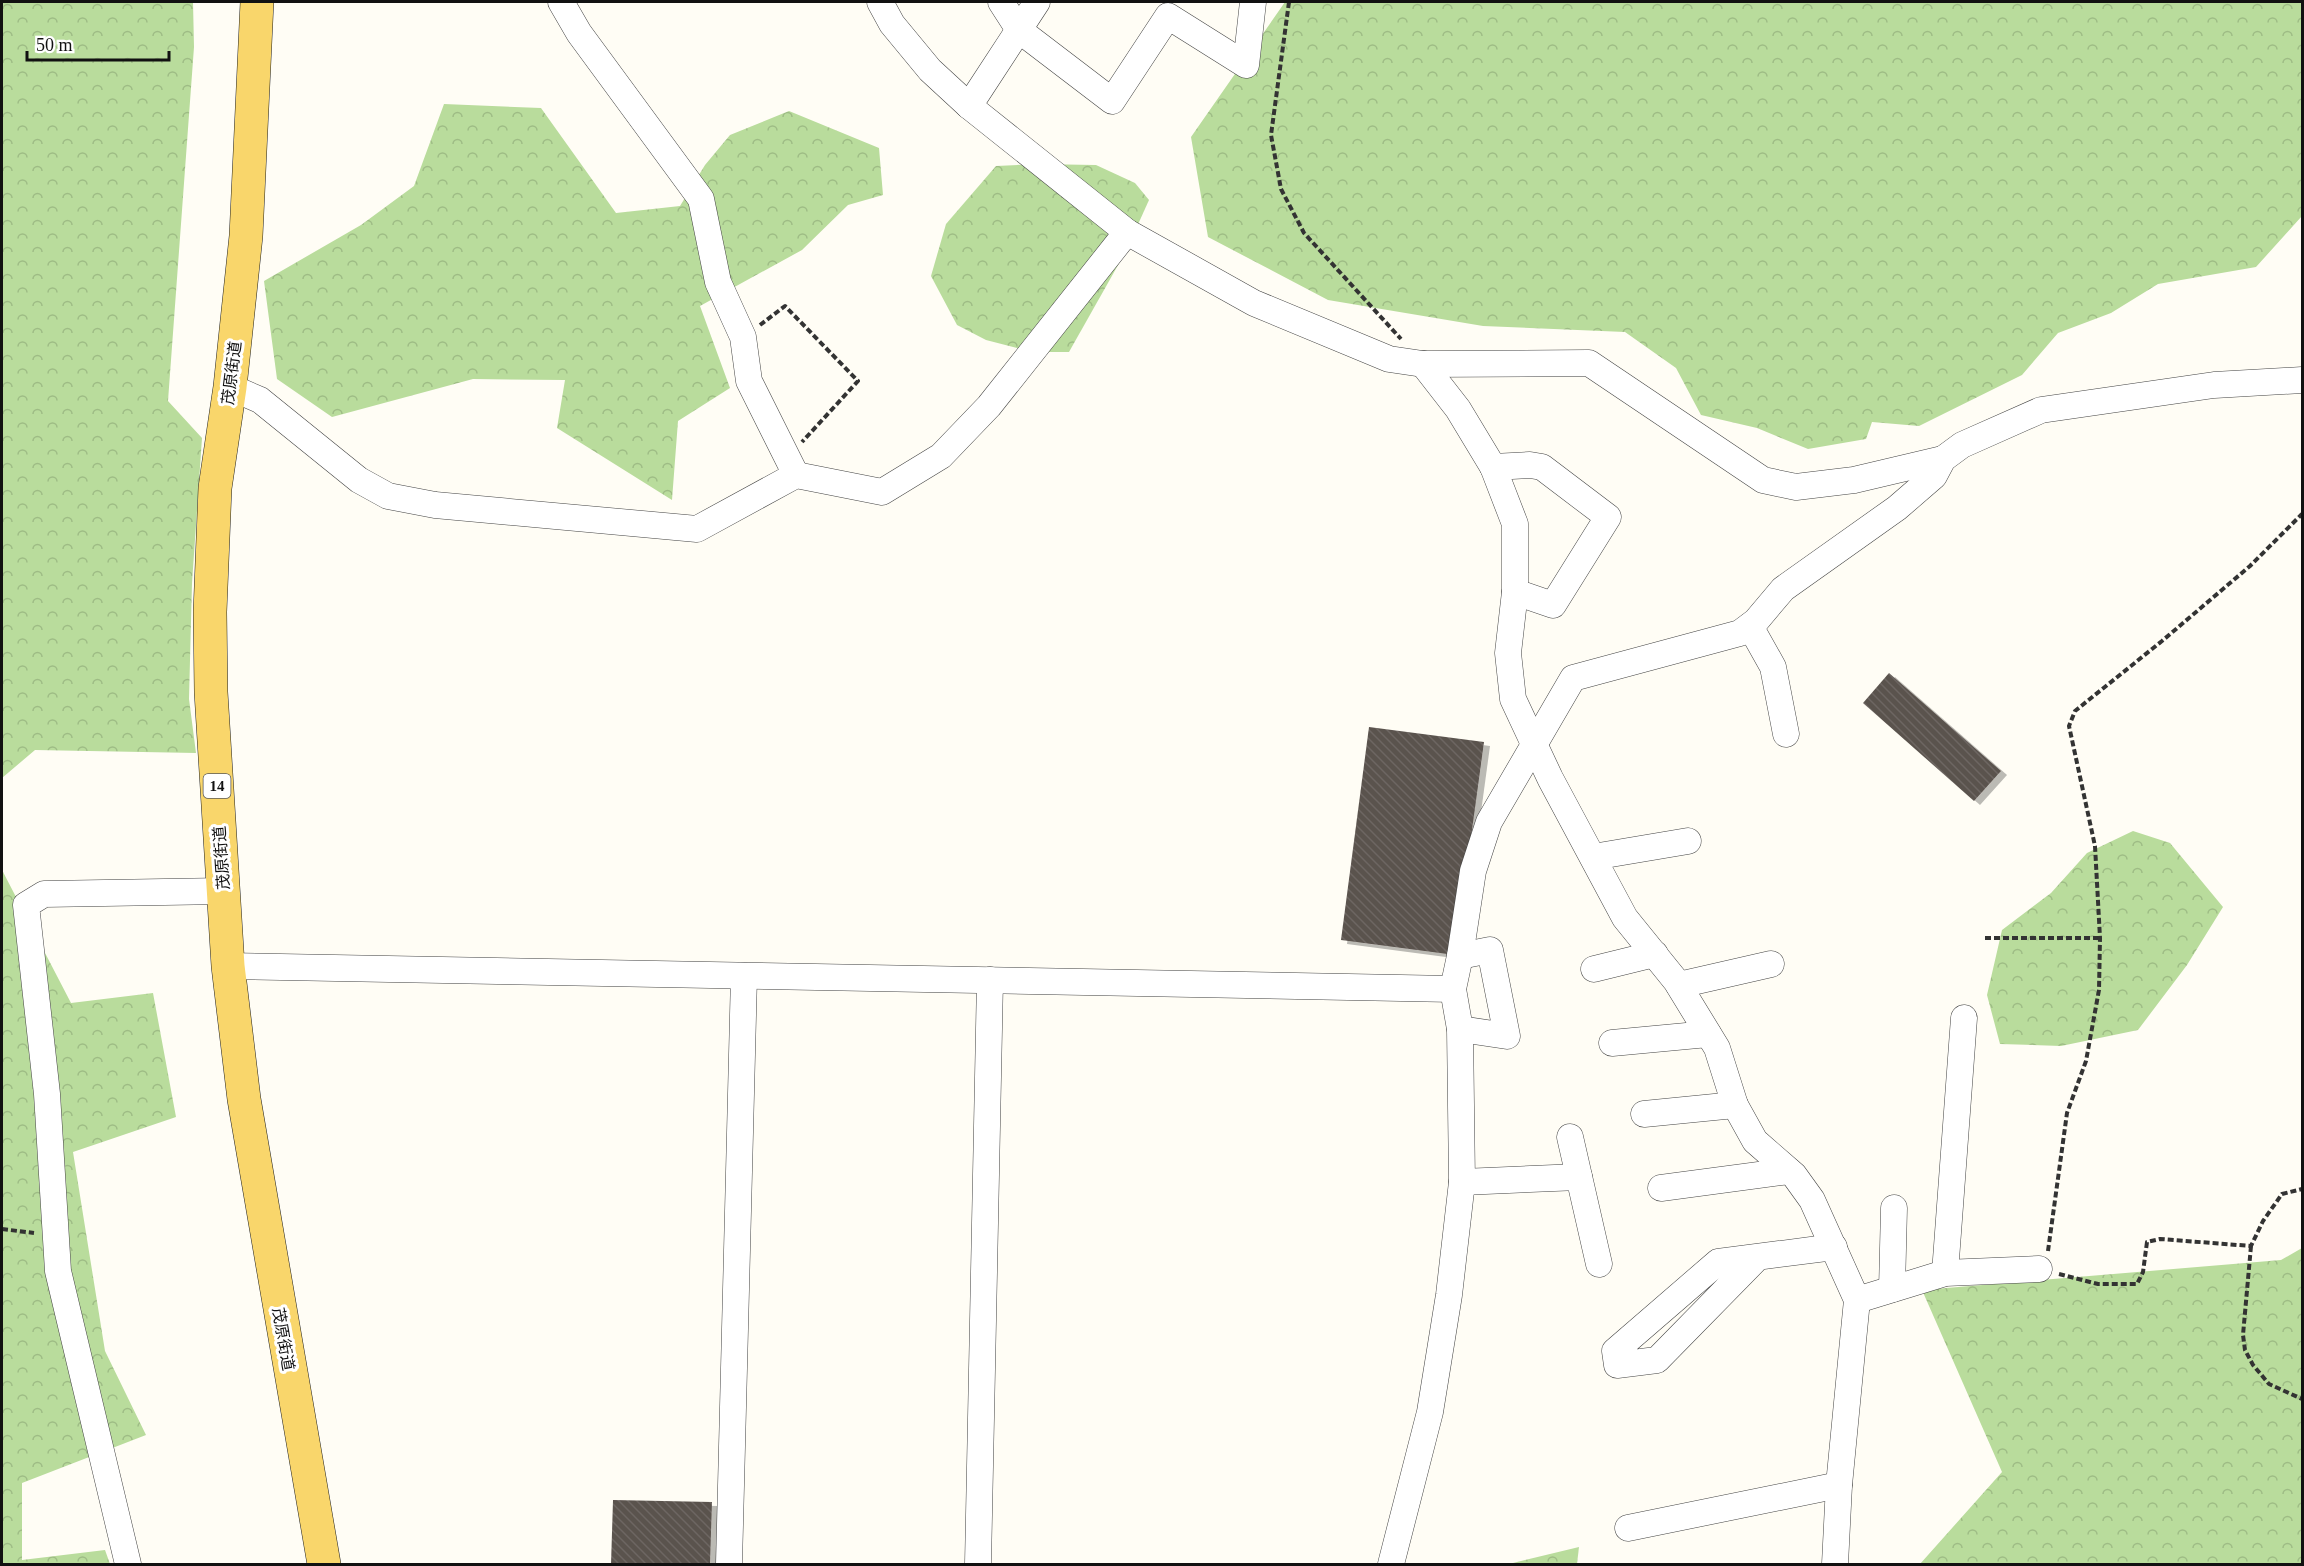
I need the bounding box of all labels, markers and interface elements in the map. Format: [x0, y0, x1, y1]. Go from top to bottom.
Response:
scale bar [27, 24, 170, 62]
text: 50 m [36, 35, 73, 55]
street label: 茂原街道 [219, 340, 244, 406]
road number: 14 [204, 774, 230, 798]
street label: 茂原街道 [211, 825, 232, 890]
street label: 茂原街道 [270, 1306, 297, 1372]

